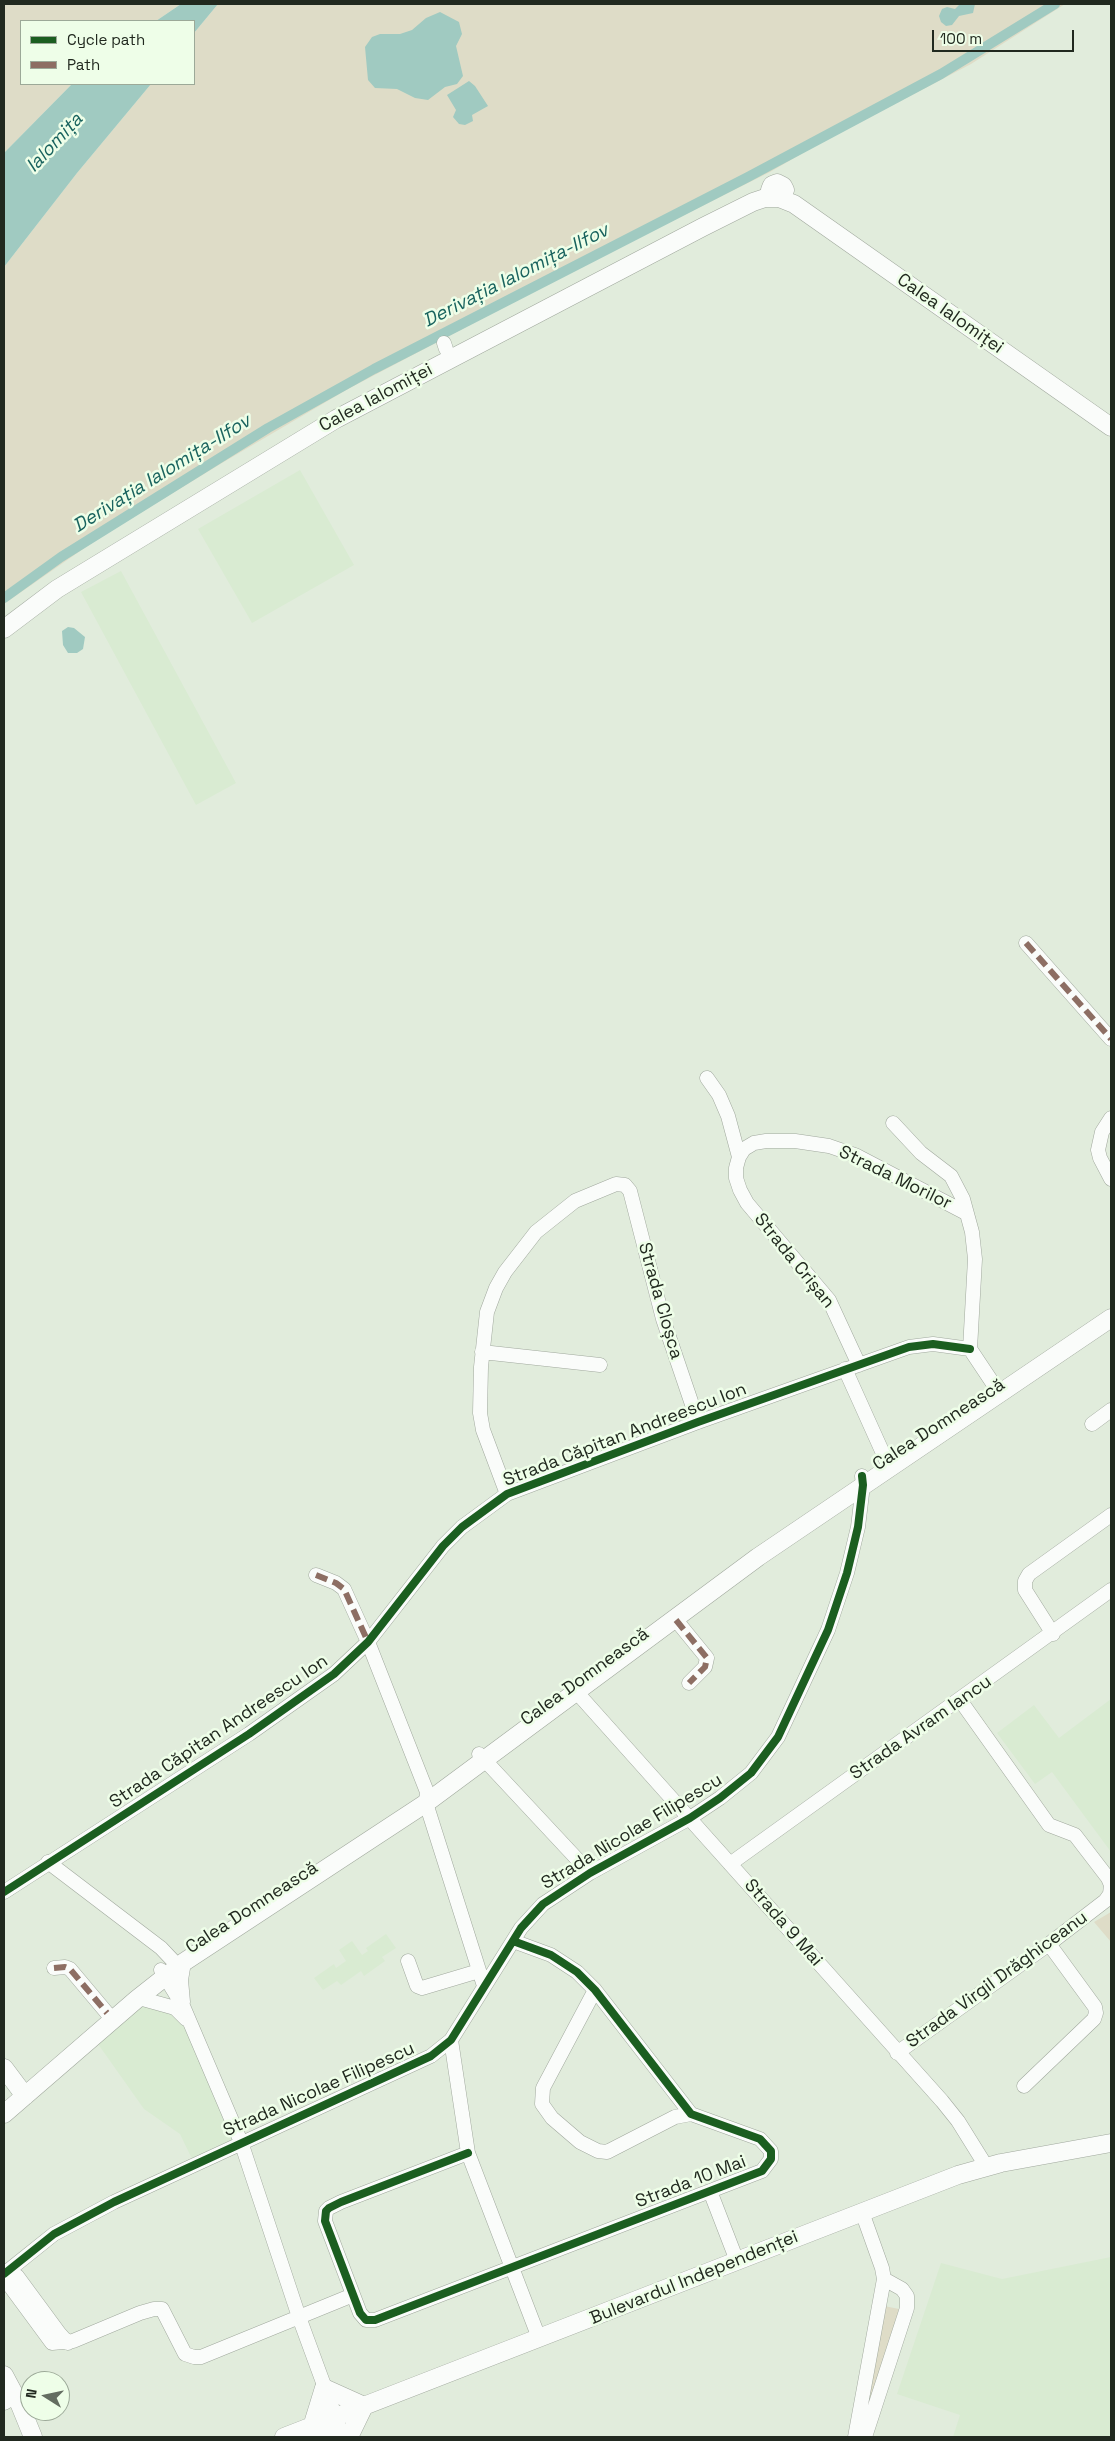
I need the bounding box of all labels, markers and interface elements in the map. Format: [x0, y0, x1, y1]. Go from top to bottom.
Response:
legend [20, 20, 195, 85]
scale bar [935, 20, 1078, 52]
text: 100 m [940, 29, 982, 48]
text: Cycle path [67, 30, 145, 49]
text: Path [67, 55, 100, 74]
water label: Ialomița [22, 109, 88, 177]
water label: Derivația Ialomița-Ilfov [419, 219, 613, 333]
street label: Calea Ialomiței [893, 269, 1007, 359]
street label: Calea Ialomiței [316, 359, 436, 437]
water label: Derivația Ialomița-Ilfov [69, 410, 255, 538]
street label: Strada Morilor [835, 1141, 955, 1215]
street label: Strada Crișan [749, 1209, 839, 1313]
street label: Strada Cloșca [633, 1240, 687, 1362]
street label: Calea Domnească [869, 1374, 1009, 1476]
street label: Strada Căpitan Andreescu Ion [500, 1379, 750, 1491]
street label: Calea Domnească [517, 1623, 653, 1731]
street label: Strada Căpitan Andreescu Ion [106, 1651, 332, 1813]
street label: Strada Avram Iancu [846, 1671, 996, 1785]
street label: Strada Nicolae Filipescu [538, 1769, 726, 1895]
street label: Calea Domnească [182, 1857, 322, 1959]
street label: Strada 9 Mai [739, 1875, 827, 1971]
street label: Strada Virgil Drăghiceanu [902, 1907, 1092, 2053]
street label: Strada Nicolae Filipescu [220, 2038, 418, 2142]
street label: Strada 10 Mai [633, 2151, 749, 2213]
street label: Bulevardul Independenței [587, 2226, 801, 2330]
north arrow [20, 2371, 70, 2421]
text: N [22, 2387, 41, 2400]

